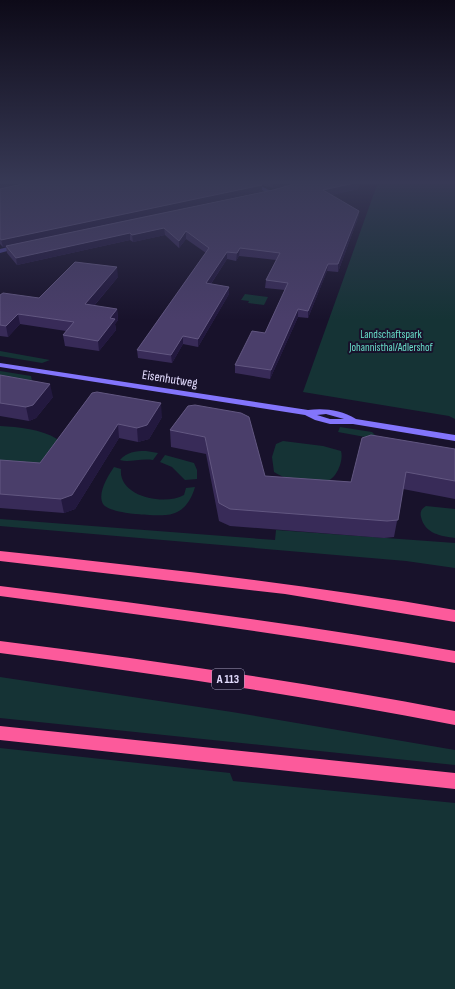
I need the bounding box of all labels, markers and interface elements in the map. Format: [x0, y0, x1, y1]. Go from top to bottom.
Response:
park label: Landschaftspark Johannisthal/Adlershof [348, 328, 434, 354]
street label: Eisenhutweg [141, 367, 199, 391]
road number: A 113 [212, 669, 244, 689]

